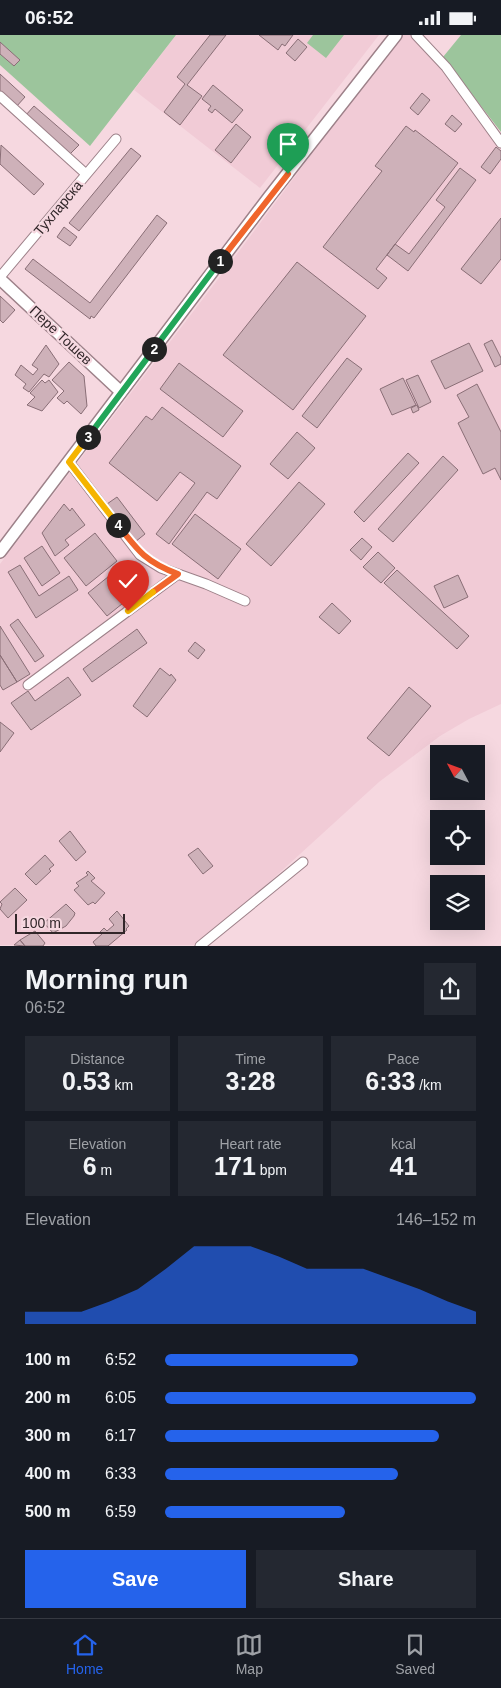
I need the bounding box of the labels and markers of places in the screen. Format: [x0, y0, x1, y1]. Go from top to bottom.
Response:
pin [267, 123, 309, 174]
pin: 1 [208, 249, 232, 273]
pin: 2 [142, 337, 166, 361]
pin: 3 [76, 425, 100, 449]
pin: 4 [106, 513, 130, 537]
pin [107, 560, 149, 611]

